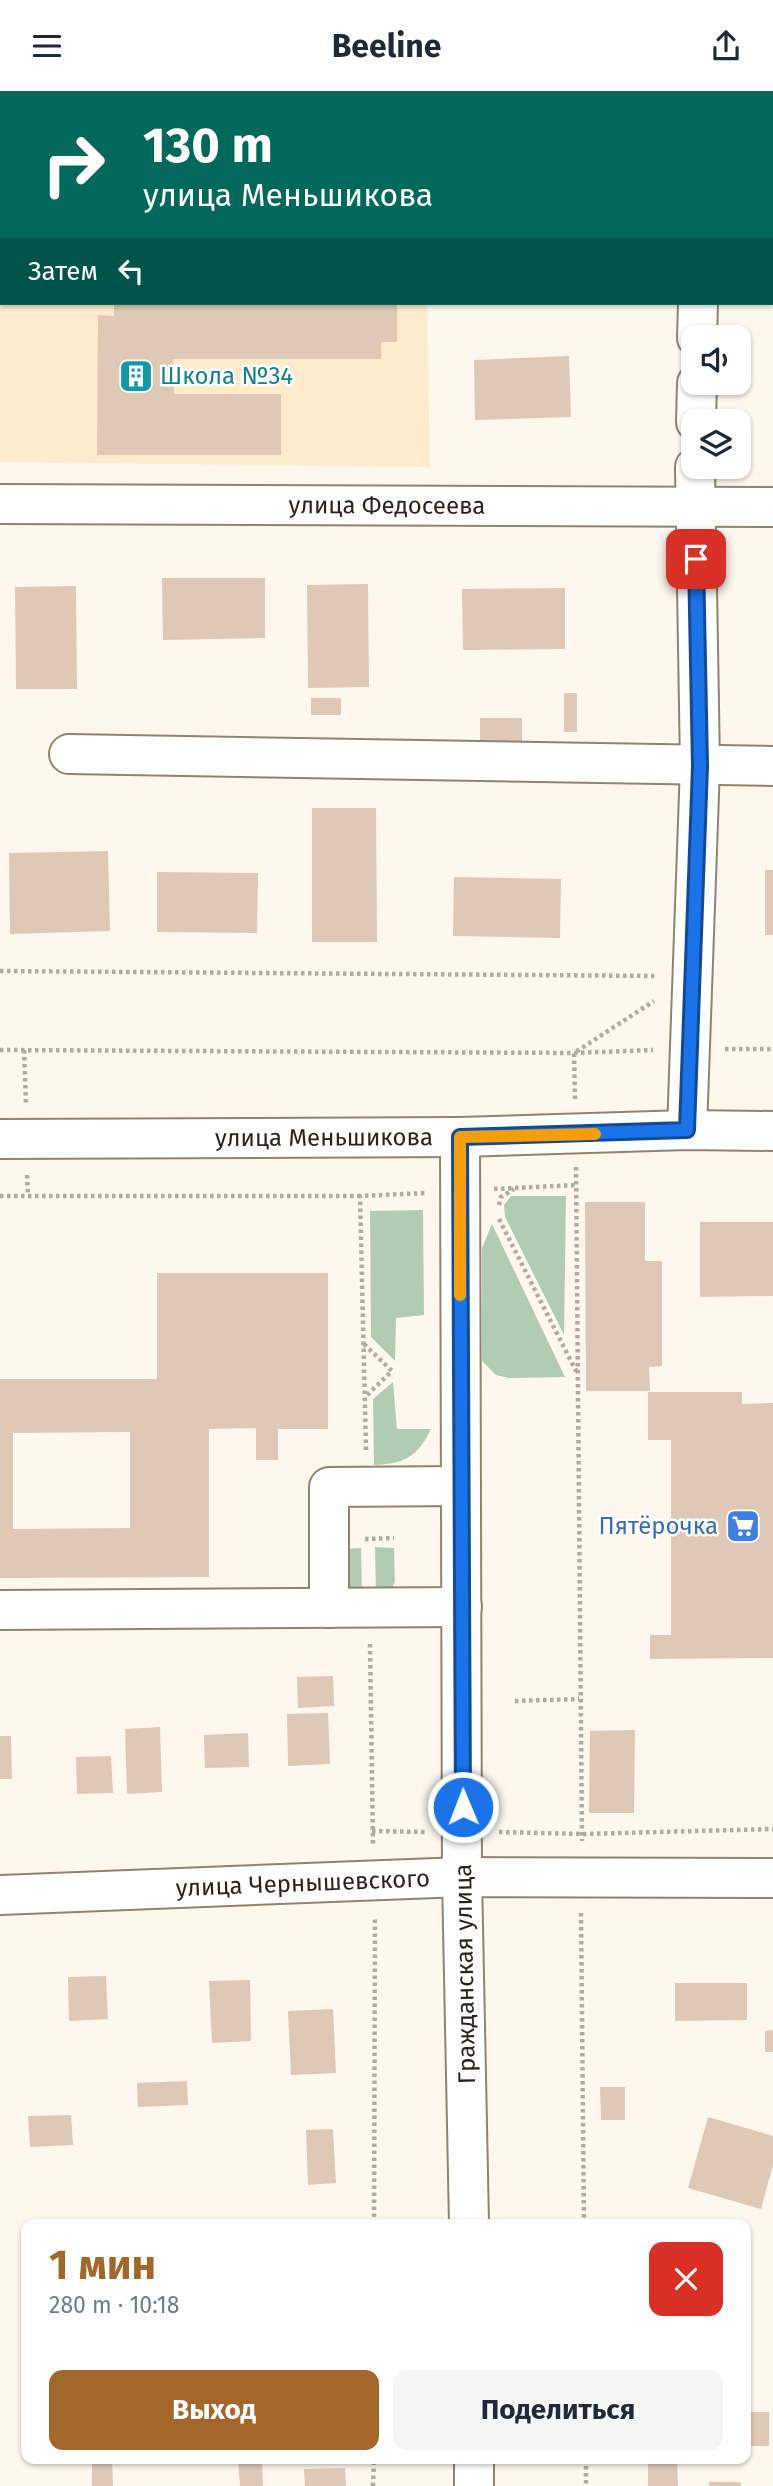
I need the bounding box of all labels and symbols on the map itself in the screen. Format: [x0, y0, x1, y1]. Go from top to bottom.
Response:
building icon: Школа №34 [117, 357, 155, 395]
place label: Школа №34 [160, 362, 293, 390]
street label: улица Федосеева [289, 491, 485, 520]
pin [666, 529, 726, 589]
street label: улица Меньшикова [215, 1123, 433, 1152]
supermarket icon: Пятёрочка [724, 1507, 762, 1545]
place label: Пятёрочка [599, 1512, 718, 1540]
position arrow [426, 1770, 500, 1844]
street label: улица Чернышевского [175, 1864, 430, 1902]
street label: Гражданская улица [449, 1864, 481, 2084]

